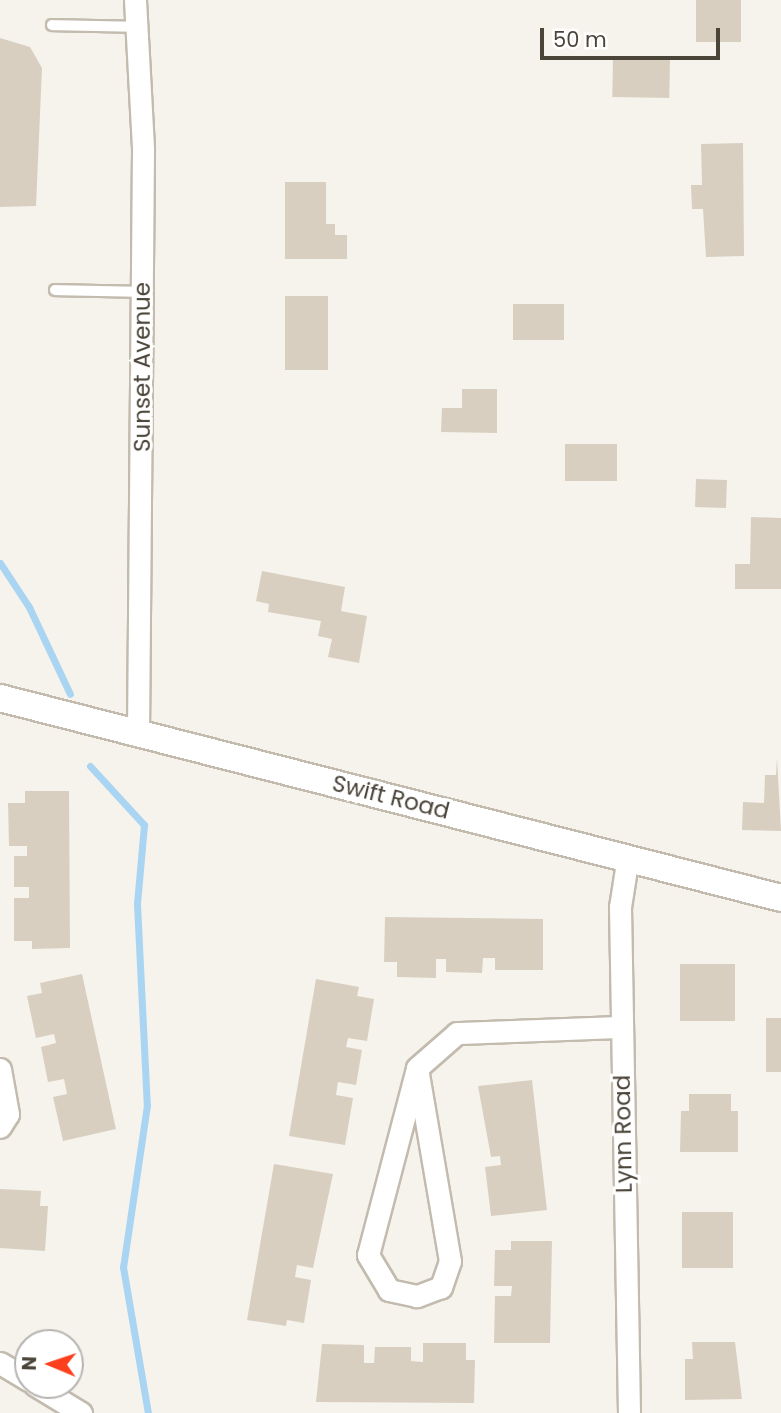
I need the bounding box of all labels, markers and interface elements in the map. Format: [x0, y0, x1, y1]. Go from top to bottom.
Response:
scale bar [543, 14, 723, 58]
text: 50 m [553, 25, 607, 54]
street label: Sunset Avenue [128, 282, 156, 452]
street label: Swift Road [329, 769, 453, 825]
street label: Lynn Road [608, 1075, 638, 1193]
north arrow [14, 1329, 84, 1399]
text: N [16, 1356, 43, 1371]

